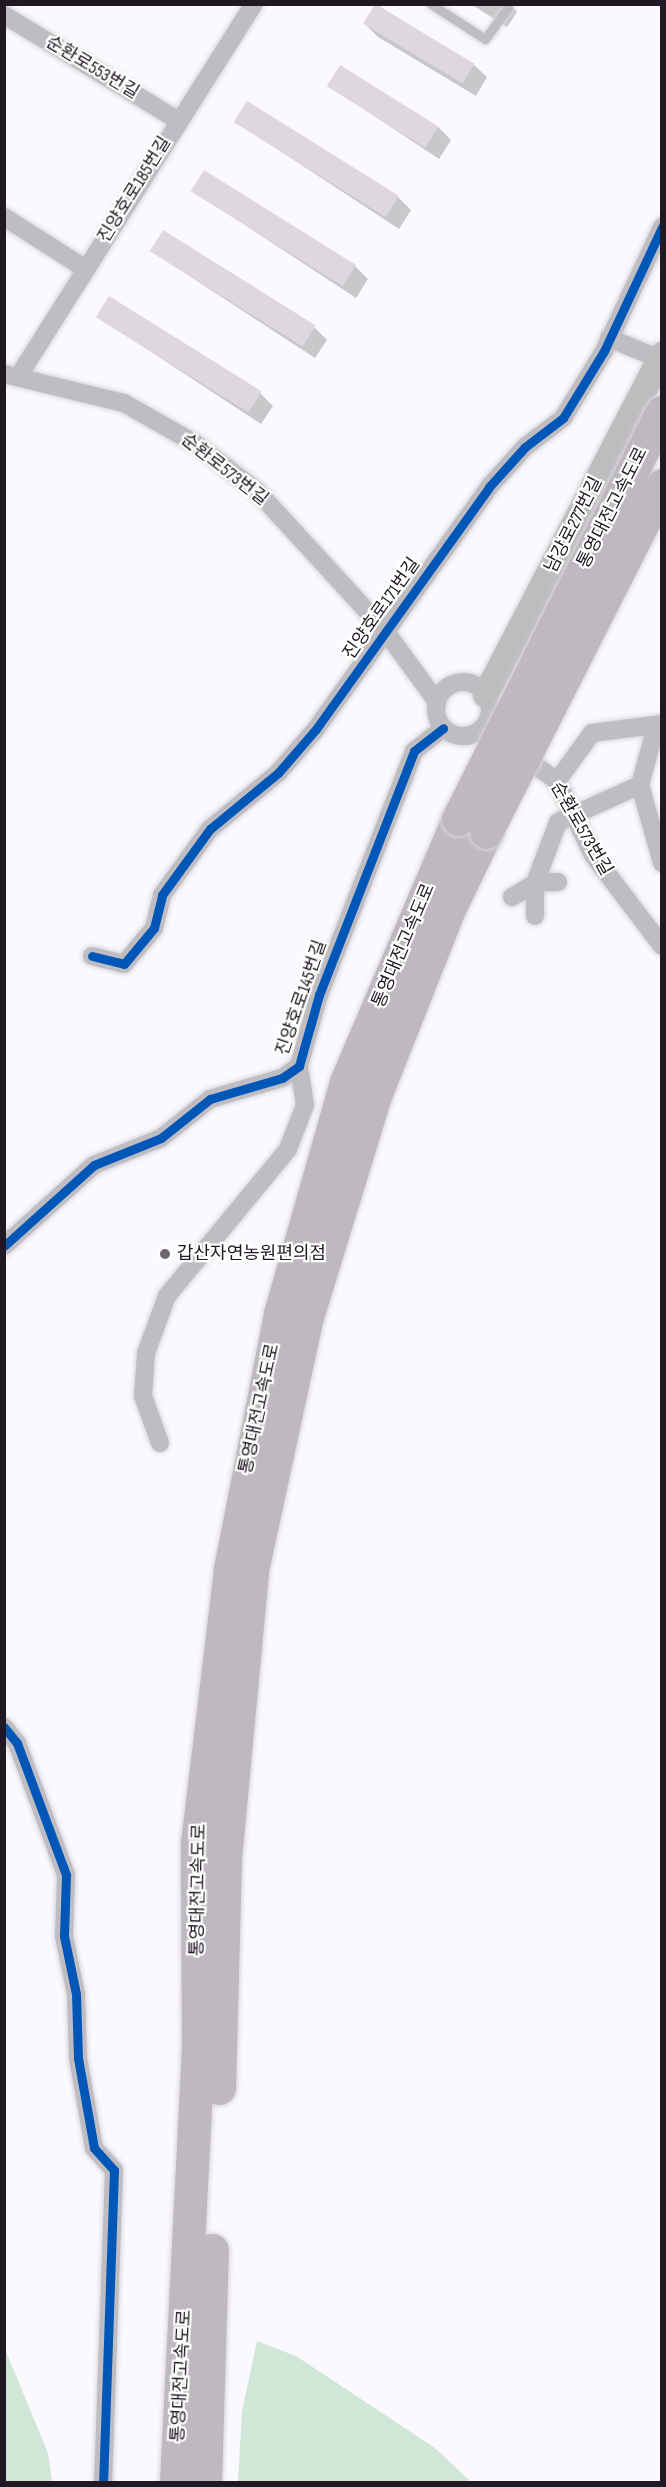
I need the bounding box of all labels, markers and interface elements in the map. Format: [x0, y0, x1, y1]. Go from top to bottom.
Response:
street label: 순환로553번길 [42, 32, 142, 104]
street label: 진양호로185번길 [94, 133, 176, 247]
street label: 순환로573번길 [176, 429, 272, 511]
street label: 통영대전고속도로 [573, 444, 653, 572]
street label: 남강로277번길 [541, 473, 607, 577]
street label: 진양호로171번길 [339, 554, 425, 664]
street label: 순환로573번길 [545, 778, 617, 880]
street label: 통영대전고속도로 [368, 881, 440, 1011]
street label: 진양호로145번길 [272, 938, 332, 1058]
place label: 갑산자연농원편의점 [177, 1243, 326, 1265]
marker: 갑산자연농원편의점 [158, 1247, 172, 1261]
street label: 통영대전고속도로 [236, 1342, 284, 1476]
street label: 통영대전고속도로 [187, 1824, 211, 1956]
street label: 통영대전고속도로 [168, 2309, 196, 2443]

